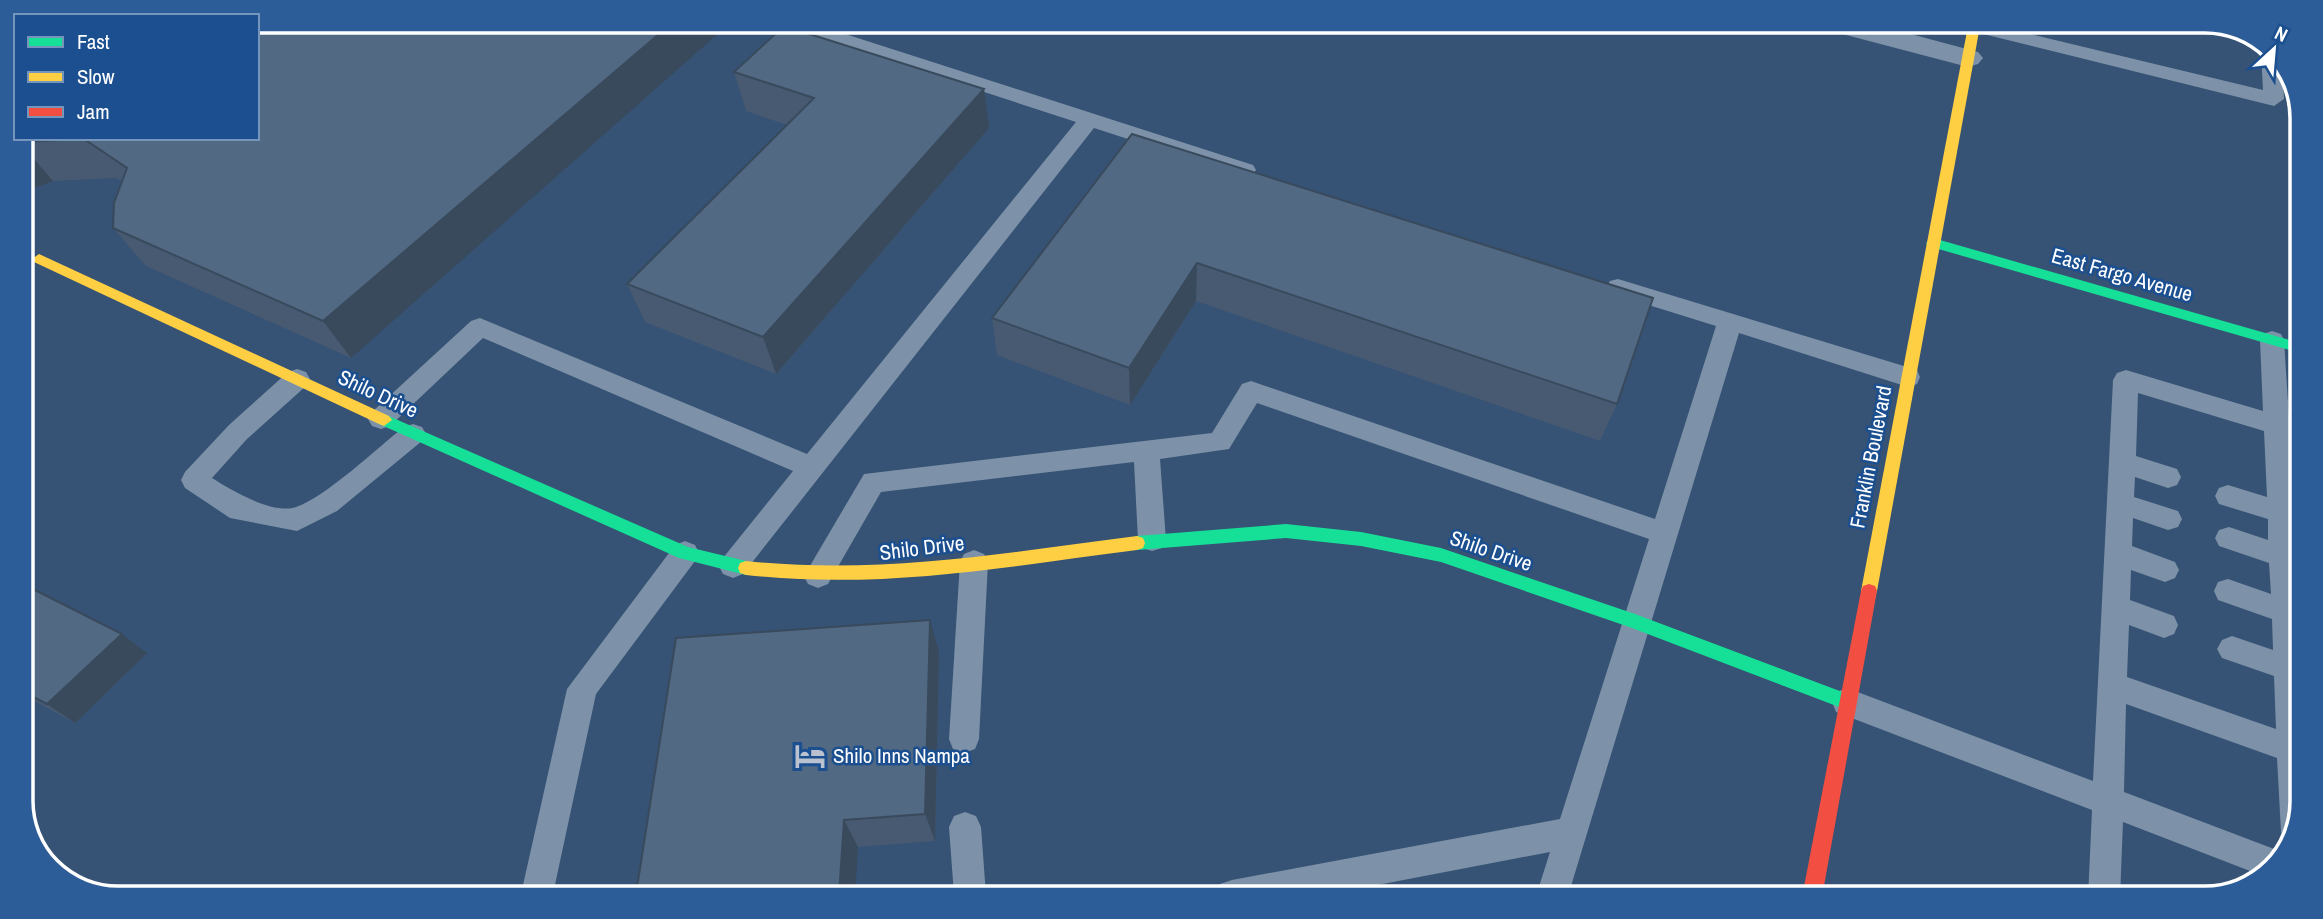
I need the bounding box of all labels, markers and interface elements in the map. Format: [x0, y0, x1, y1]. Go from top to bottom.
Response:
legend [14, 14, 259, 140]
north arrow [2239, 14, 2309, 84]
text: N [2271, 20, 2292, 48]
text: Fast [77, 27, 110, 56]
text: Slow [77, 62, 115, 91]
text: Jam [77, 97, 110, 126]
street label: East Fargo Avenue [2048, 241, 2196, 308]
street label: Shilo Drive [333, 362, 423, 425]
street label: Franklin Boulevard [1842, 383, 1899, 531]
street label: Shilo Drive [1446, 523, 1536, 578]
street label: Shilo Drive [878, 528, 966, 567]
hotel icon: Shilo Inns Nampa [793, 739, 827, 773]
place label: Shilo Inns Nampa [833, 741, 970, 770]

